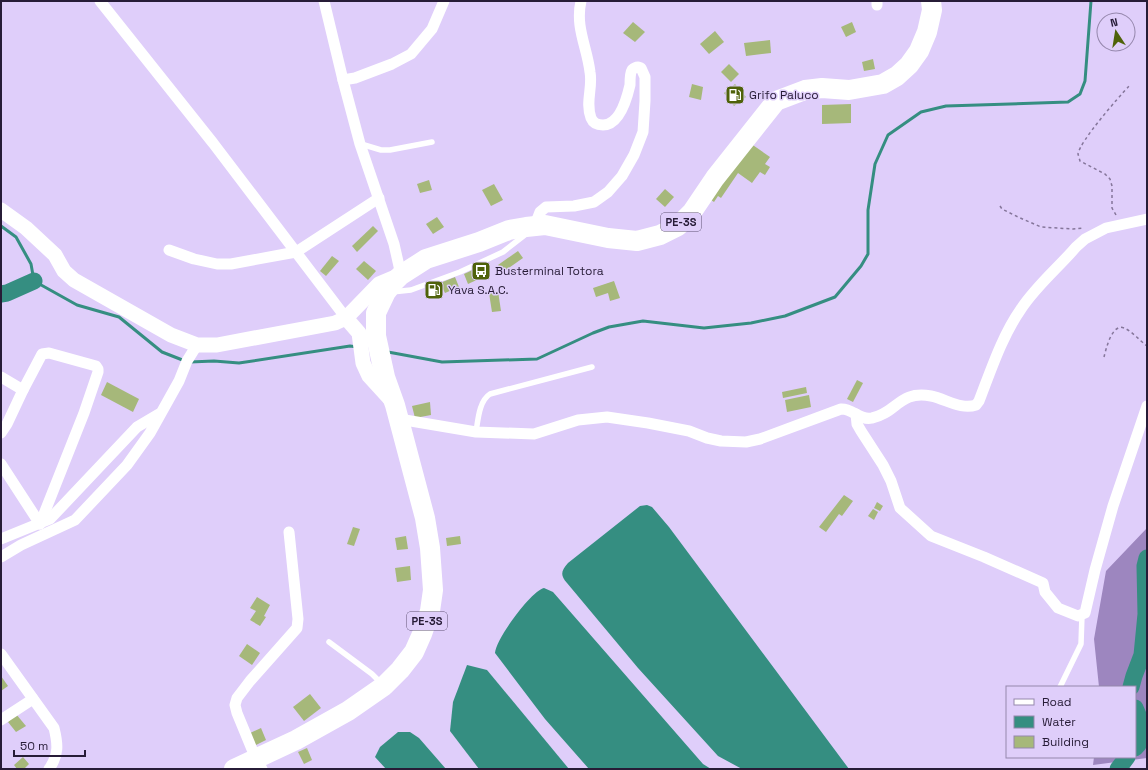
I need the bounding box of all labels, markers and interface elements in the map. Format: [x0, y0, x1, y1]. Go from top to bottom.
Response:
north arrow [1096, 12, 1136, 52]
text: N [1109, 15, 1119, 30]
fuel station icon: Grifo Paluco [724, 84, 746, 106]
place label: Grifo Paluco [749, 87, 819, 103]
road number: PE-3S [661, 213, 701, 231]
bus stop icon: Busterminal Totora [470, 260, 492, 282]
place label: Busterminal Totora [495, 263, 604, 279]
fuel station icon: Yava S.A.C. [423, 279, 445, 301]
place label: Yava S.A.C. [448, 282, 509, 298]
road number: PE-3S [407, 612, 447, 630]
legend [1006, 686, 1136, 758]
text: Road [1042, 694, 1071, 710]
text: Water [1042, 714, 1076, 730]
scale bar [14, 732, 85, 758]
text: Building [1042, 734, 1089, 750]
text: 50 m [20, 738, 48, 754]

